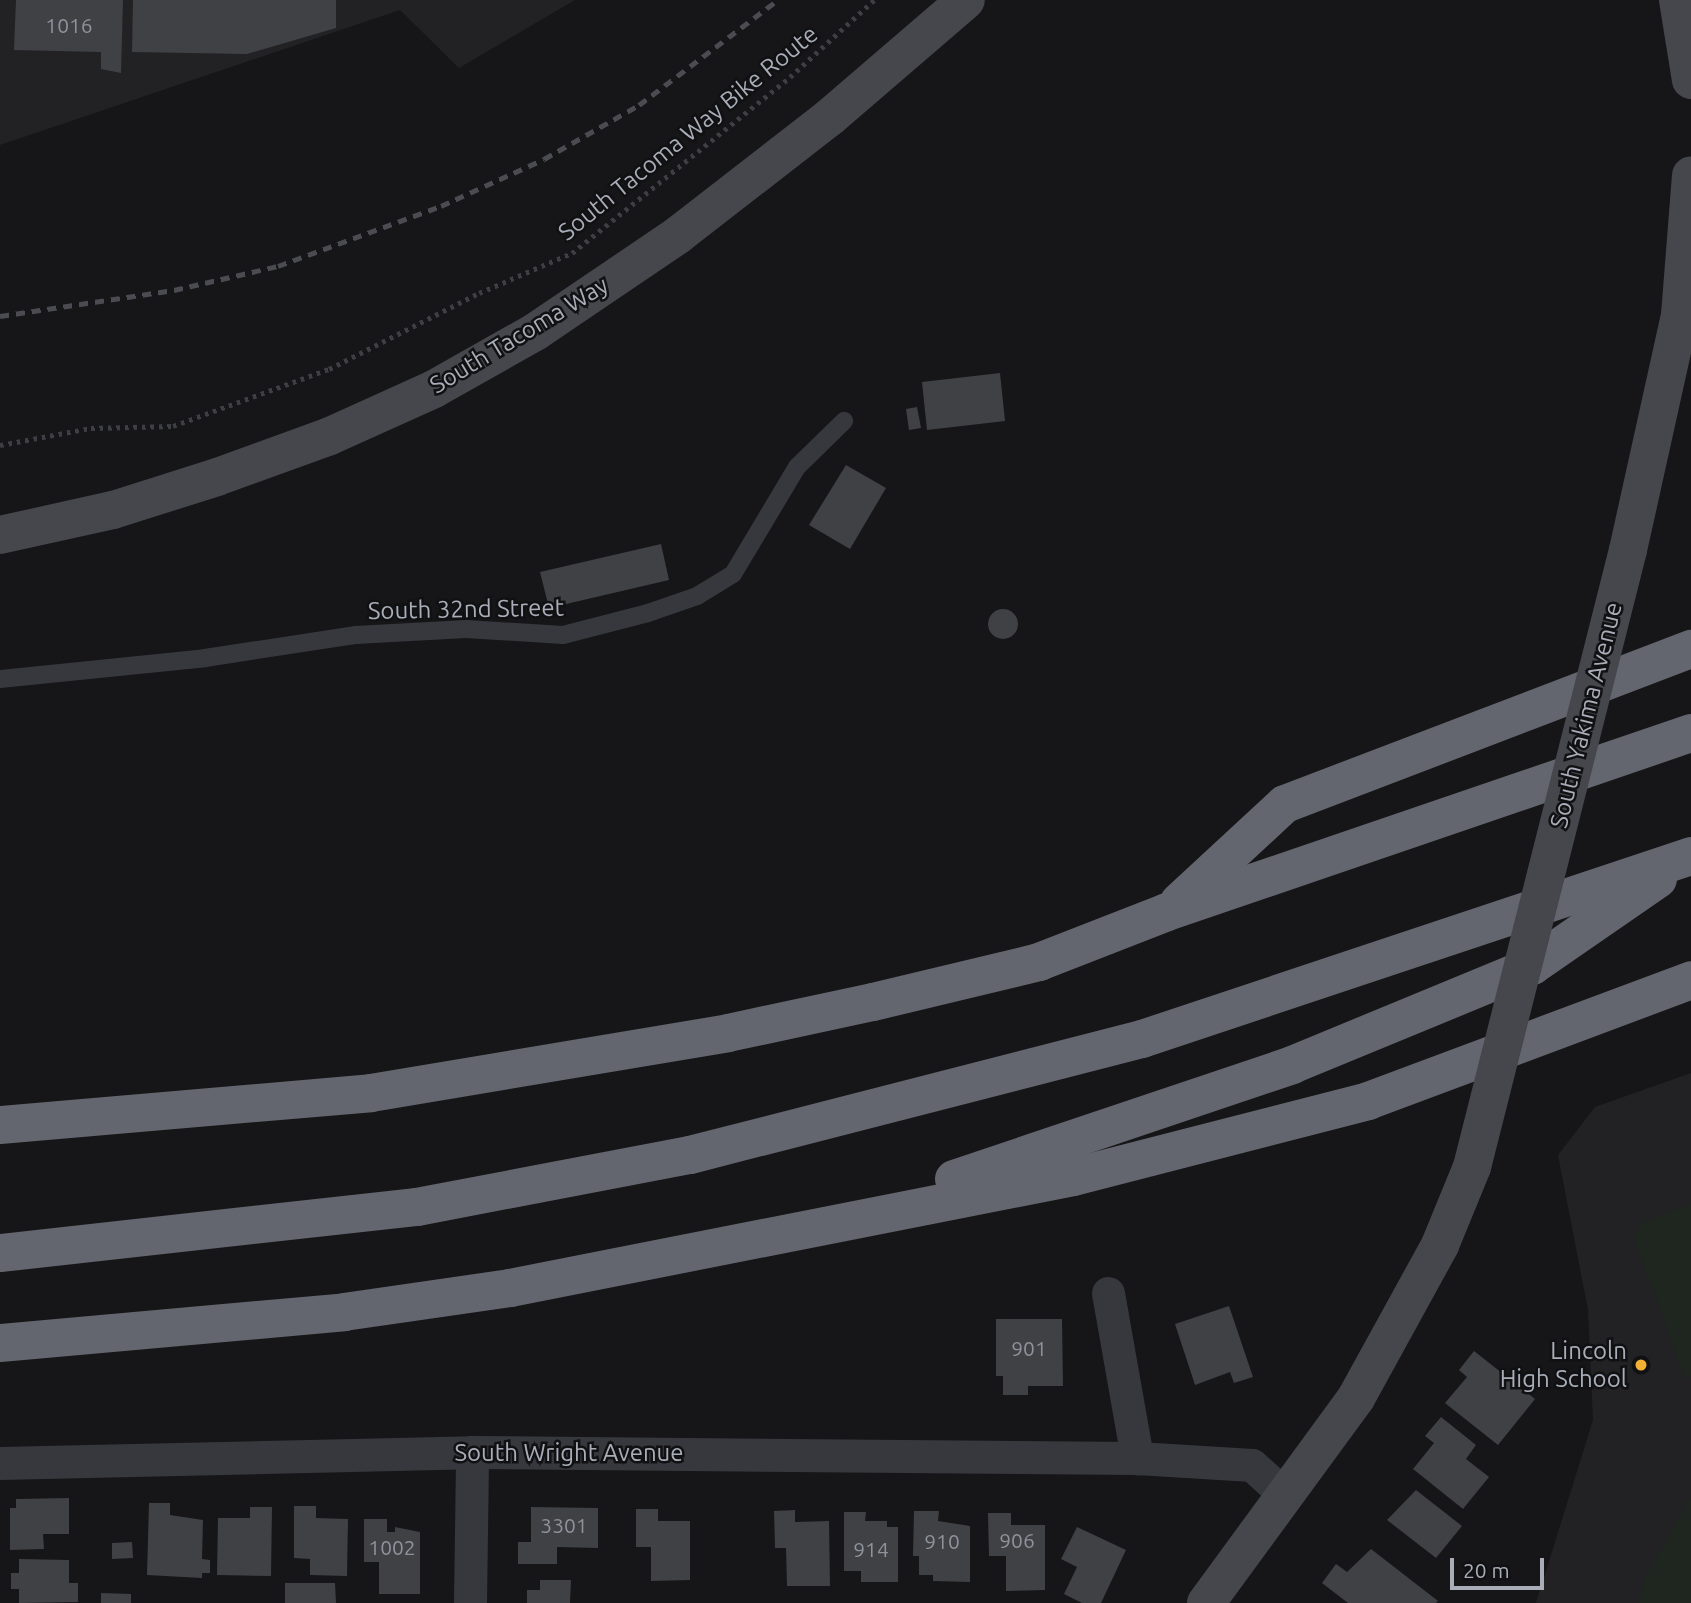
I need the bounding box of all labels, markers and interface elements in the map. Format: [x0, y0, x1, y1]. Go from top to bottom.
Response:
house number: 1016 [45, 12, 93, 38]
street label: South Tacoma Way Bike Route [553, 19, 823, 247]
street label: South Tacoma Way [425, 270, 613, 400]
street label: South 32nd Street [368, 593, 564, 625]
street label: South Yakima Avenue [1544, 599, 1628, 831]
house number: 901 [1011, 1335, 1047, 1361]
place label: Lincoln High School [1500, 1337, 1627, 1393]
marker: Lincoln High School [1633, 1357, 1649, 1373]
street label: South Wright Avenue [454, 1439, 684, 1467]
house number: 3301 [540, 1512, 588, 1538]
house number: 906 [999, 1527, 1035, 1553]
house number: 910 [924, 1528, 960, 1554]
house number: 1002 [368, 1534, 416, 1560]
house number: 914 [853, 1536, 889, 1562]
scale bar [1453, 1544, 1548, 1588]
text: 20 m [1463, 1558, 1510, 1582]

